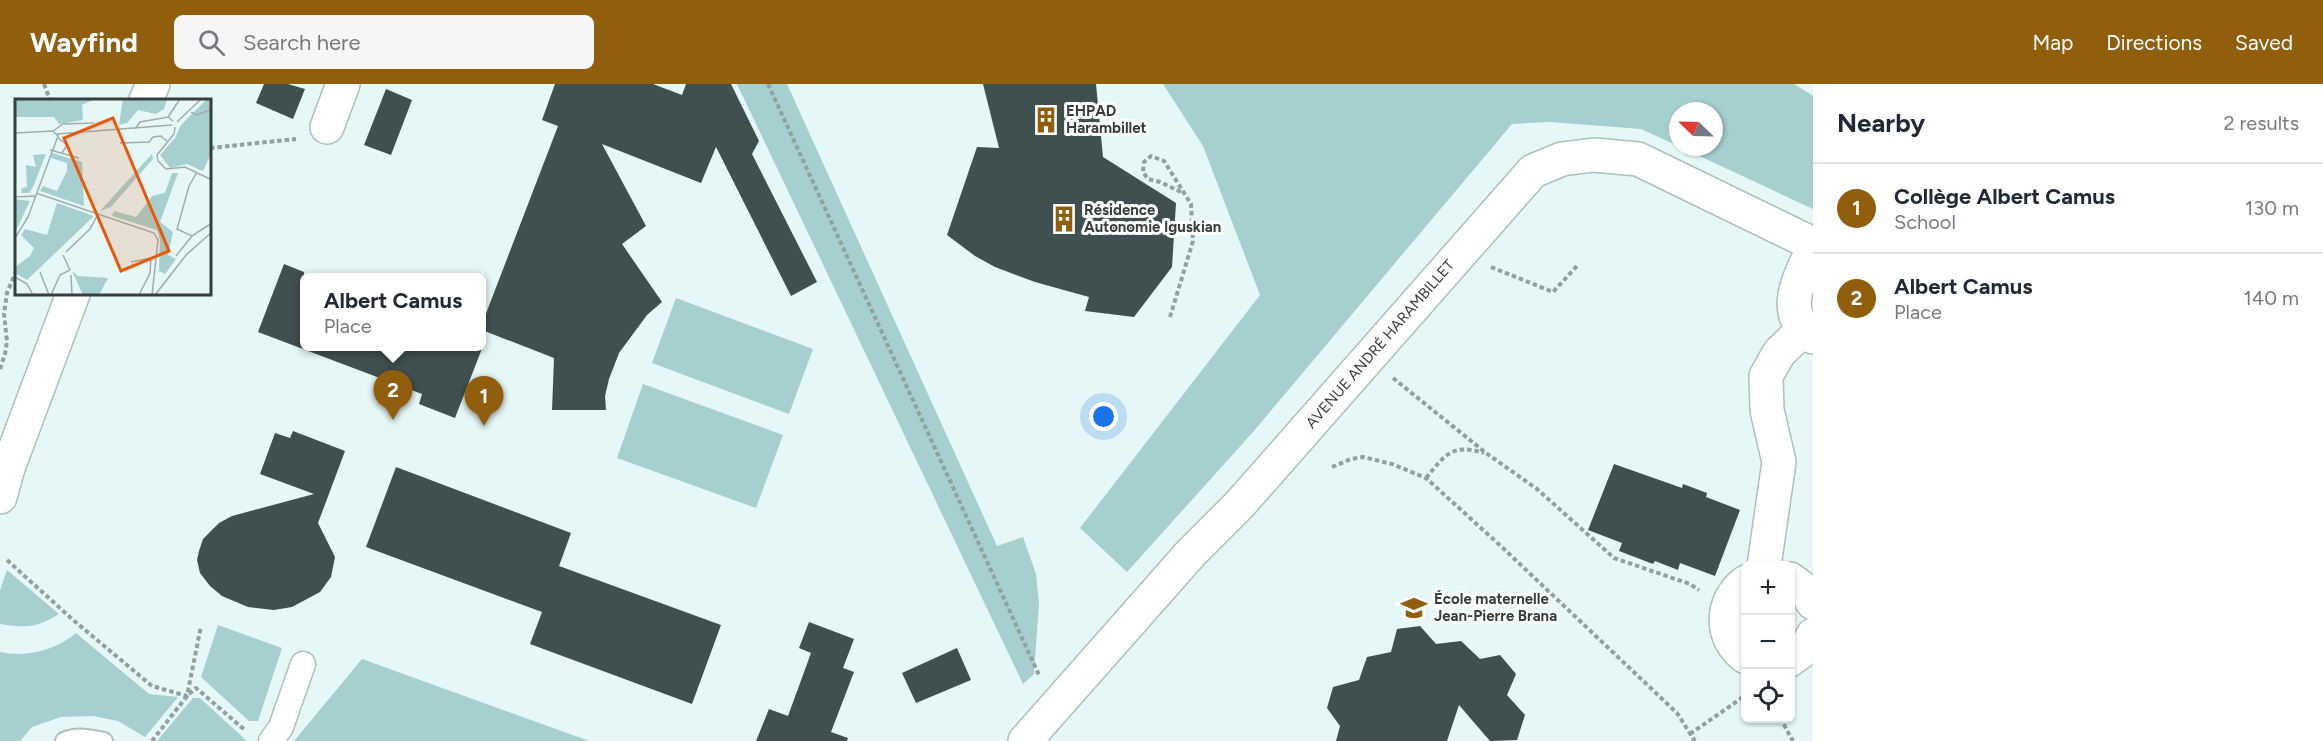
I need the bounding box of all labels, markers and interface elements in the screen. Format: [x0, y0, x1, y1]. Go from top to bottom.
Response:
search box [174, 15, 594, 69]
text: Wayfind [30, 25, 138, 59]
icon: search [195, 26, 228, 59]
text: Search here [243, 29, 361, 56]
text: Map [2032, 30, 2073, 55]
text: Directions [2106, 30, 2202, 55]
text: Saved [2235, 30, 2293, 55]
inset map [15, 99, 212, 296]
place label: EHPAD Harambillet [1066, 102, 1147, 137]
north arrow [1669, 102, 1723, 156]
building icon: EHPAD Harambillet [1031, 105, 1061, 135]
text: Nearby [1837, 107, 1925, 139]
text: 2 results [2223, 111, 2299, 135]
text: Collège Albert Camus [1894, 183, 2115, 210]
text: 1 [1852, 196, 1861, 220]
text: 130 m [2245, 196, 2299, 220]
place label: Résidence Autonomie Iguskian [1084, 201, 1221, 236]
building icon: Résidence Autonomie Iguskian [1049, 204, 1079, 234]
text: School [1894, 210, 1956, 234]
street label: AVENUE ANDRÉ HARAMBILLET [1302, 256, 1459, 432]
popup [300, 273, 486, 351]
text: Albert Camus [1894, 273, 2032, 300]
text: 2 [1851, 286, 1862, 310]
text: 140 m [2244, 286, 2299, 310]
text: Albert Camus [324, 287, 462, 314]
text: Place [1894, 300, 1942, 324]
text: Place [324, 314, 372, 338]
pin: 2 [374, 370, 412, 420]
pin: 1 [464, 376, 504, 426]
your location [1089, 402, 1118, 431]
map controls [1741, 561, 1795, 723]
button: + [1741, 561, 1795, 615]
place label: École maternelle Jean-Pierre Brana [1434, 590, 1557, 625]
school or university icon: École maternelle Jean-Pierre Brana [1399, 593, 1429, 623]
button: − [1741, 615, 1795, 669]
button: locate [1741, 669, 1795, 723]

